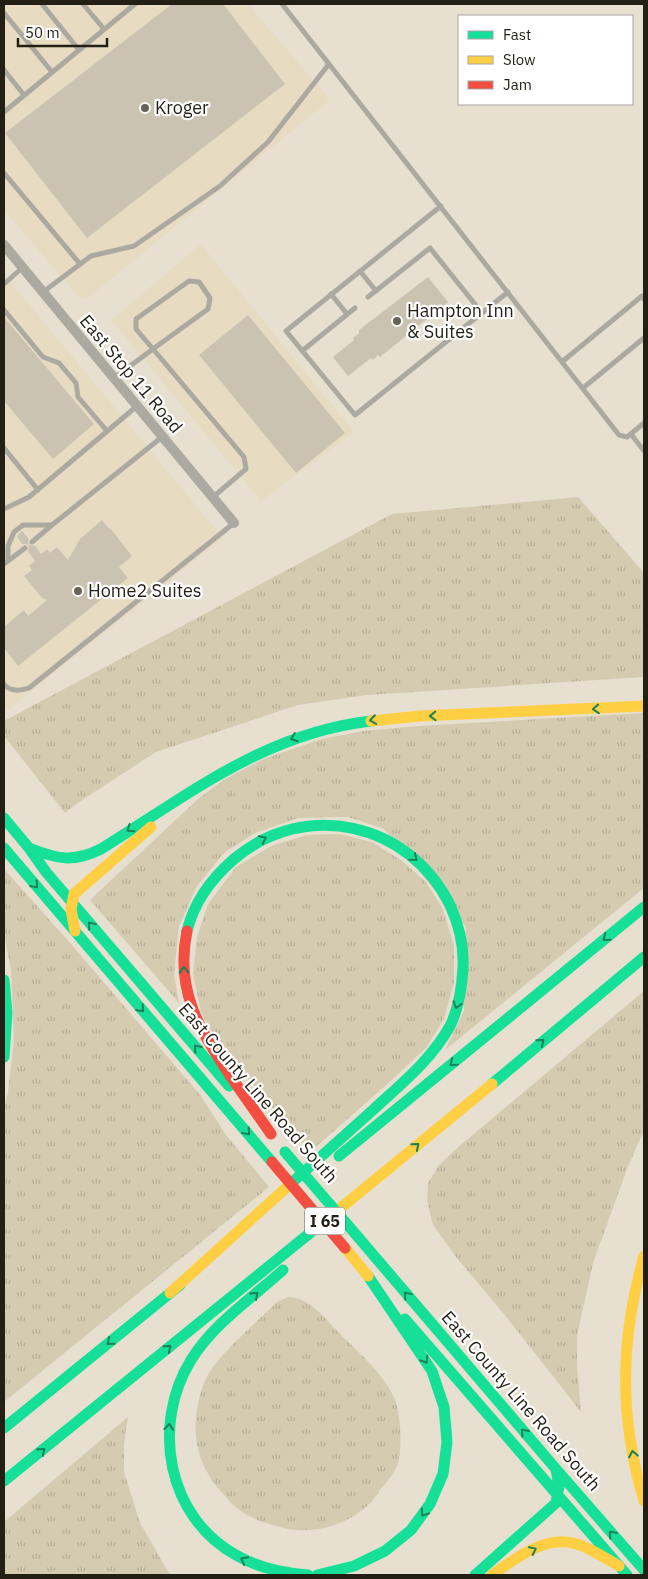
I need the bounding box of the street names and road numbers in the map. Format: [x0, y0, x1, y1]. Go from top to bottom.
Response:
street label: East Stop 11 Road [75, 310, 188, 438]
street label: East County Line Road South [174, 998, 343, 1188]
road number: I 65 [305, 1208, 345, 1234]
street label: East County Line Road South [437, 1306, 606, 1496]

